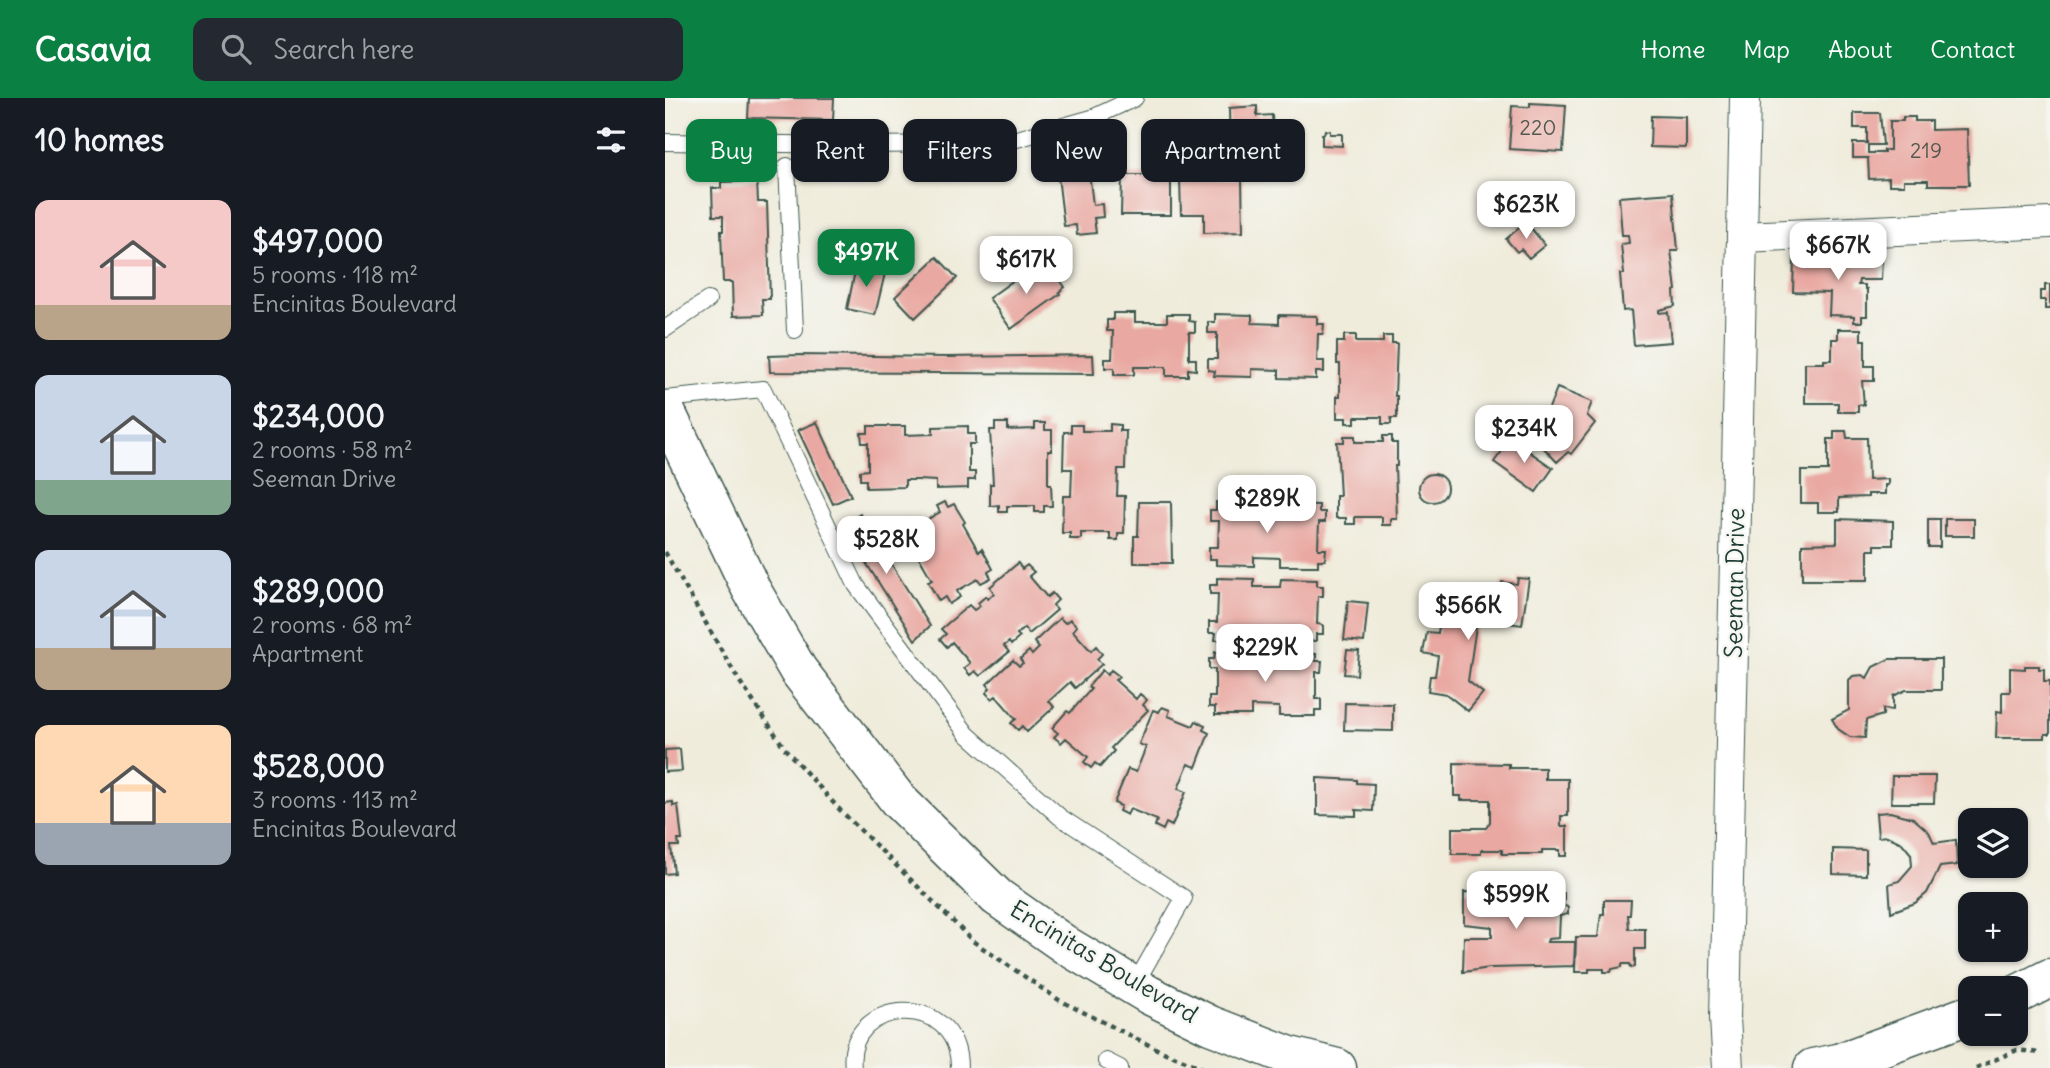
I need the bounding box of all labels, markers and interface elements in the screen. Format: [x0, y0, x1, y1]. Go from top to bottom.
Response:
search box [193, 18, 683, 81]
text: Casavia [35, 28, 151, 70]
icon: search [217, 30, 255, 68]
text: Search here [273, 33, 414, 66]
text: Home [1641, 34, 1705, 64]
text: Map [1743, 34, 1790, 64]
text: About [1828, 34, 1892, 64]
text: Contact [1930, 34, 2015, 64]
house number: 220 [1520, 114, 1556, 141]
chip: Buy [686, 119, 777, 182]
chip: Rent [791, 119, 889, 182]
chip: Filters [903, 119, 1017, 182]
chip: New [1031, 119, 1127, 182]
chip: Apartment [1141, 119, 1305, 182]
text: 10 homes [35, 121, 164, 159]
icon: filters [592, 121, 630, 159]
house number: 219 [1910, 137, 1942, 164]
pin: $623K [1477, 181, 1575, 241]
text: $623K [1493, 189, 1559, 218]
text: $497,000 [252, 222, 383, 260]
pin: $667K [1789, 222, 1887, 282]
icon: home [91, 228, 175, 312]
pin: $497K [817, 230, 915, 289]
text: $667K [1806, 230, 1870, 259]
pin: $617K [977, 236, 1075, 296]
text: $497K [834, 237, 898, 266]
text: $617K [996, 244, 1056, 273]
text: 5 rooms · 118 m² [252, 260, 418, 289]
text: Encinitas Boulevard [252, 289, 457, 318]
text: $234,000 [252, 397, 385, 435]
icon: home [91, 403, 175, 487]
pin: $234K [1475, 406, 1573, 465]
text: $234K [1491, 413, 1557, 442]
text: 2 rooms · 58 m² [252, 435, 413, 464]
text: Seeman Drive [252, 464, 396, 493]
pin: $289K [1218, 476, 1316, 535]
text: $289K [1234, 483, 1300, 512]
street label: Seeman Drive [1718, 508, 1750, 658]
pin: $528K [837, 517, 935, 576]
text: $528K [853, 524, 919, 553]
text: $289,000 [252, 572, 384, 610]
icon: home [91, 578, 175, 662]
pin: $566K [1419, 582, 1517, 642]
text: $566K [1435, 590, 1501, 619]
text: 2 rooms · 68 m² [252, 610, 413, 639]
pin: $229K [1216, 624, 1314, 684]
text: $229K [1232, 632, 1298, 661]
text: Apartment [252, 639, 364, 668]
text: $528,000 [252, 747, 385, 785]
icon: home [91, 753, 175, 837]
text: 3 rooms · 113 m² [252, 785, 418, 814]
map controls [1958, 808, 2028, 1046]
button: layers [1958, 808, 2028, 878]
text: Encinitas Boulevard [252, 814, 457, 843]
pin: $599K [1467, 872, 1565, 931]
text: $599K [1483, 879, 1549, 908]
button: + [1958, 892, 2028, 962]
street label: Encinitas Boulevard [1005, 893, 1204, 1029]
button: − [1958, 976, 2028, 1046]

